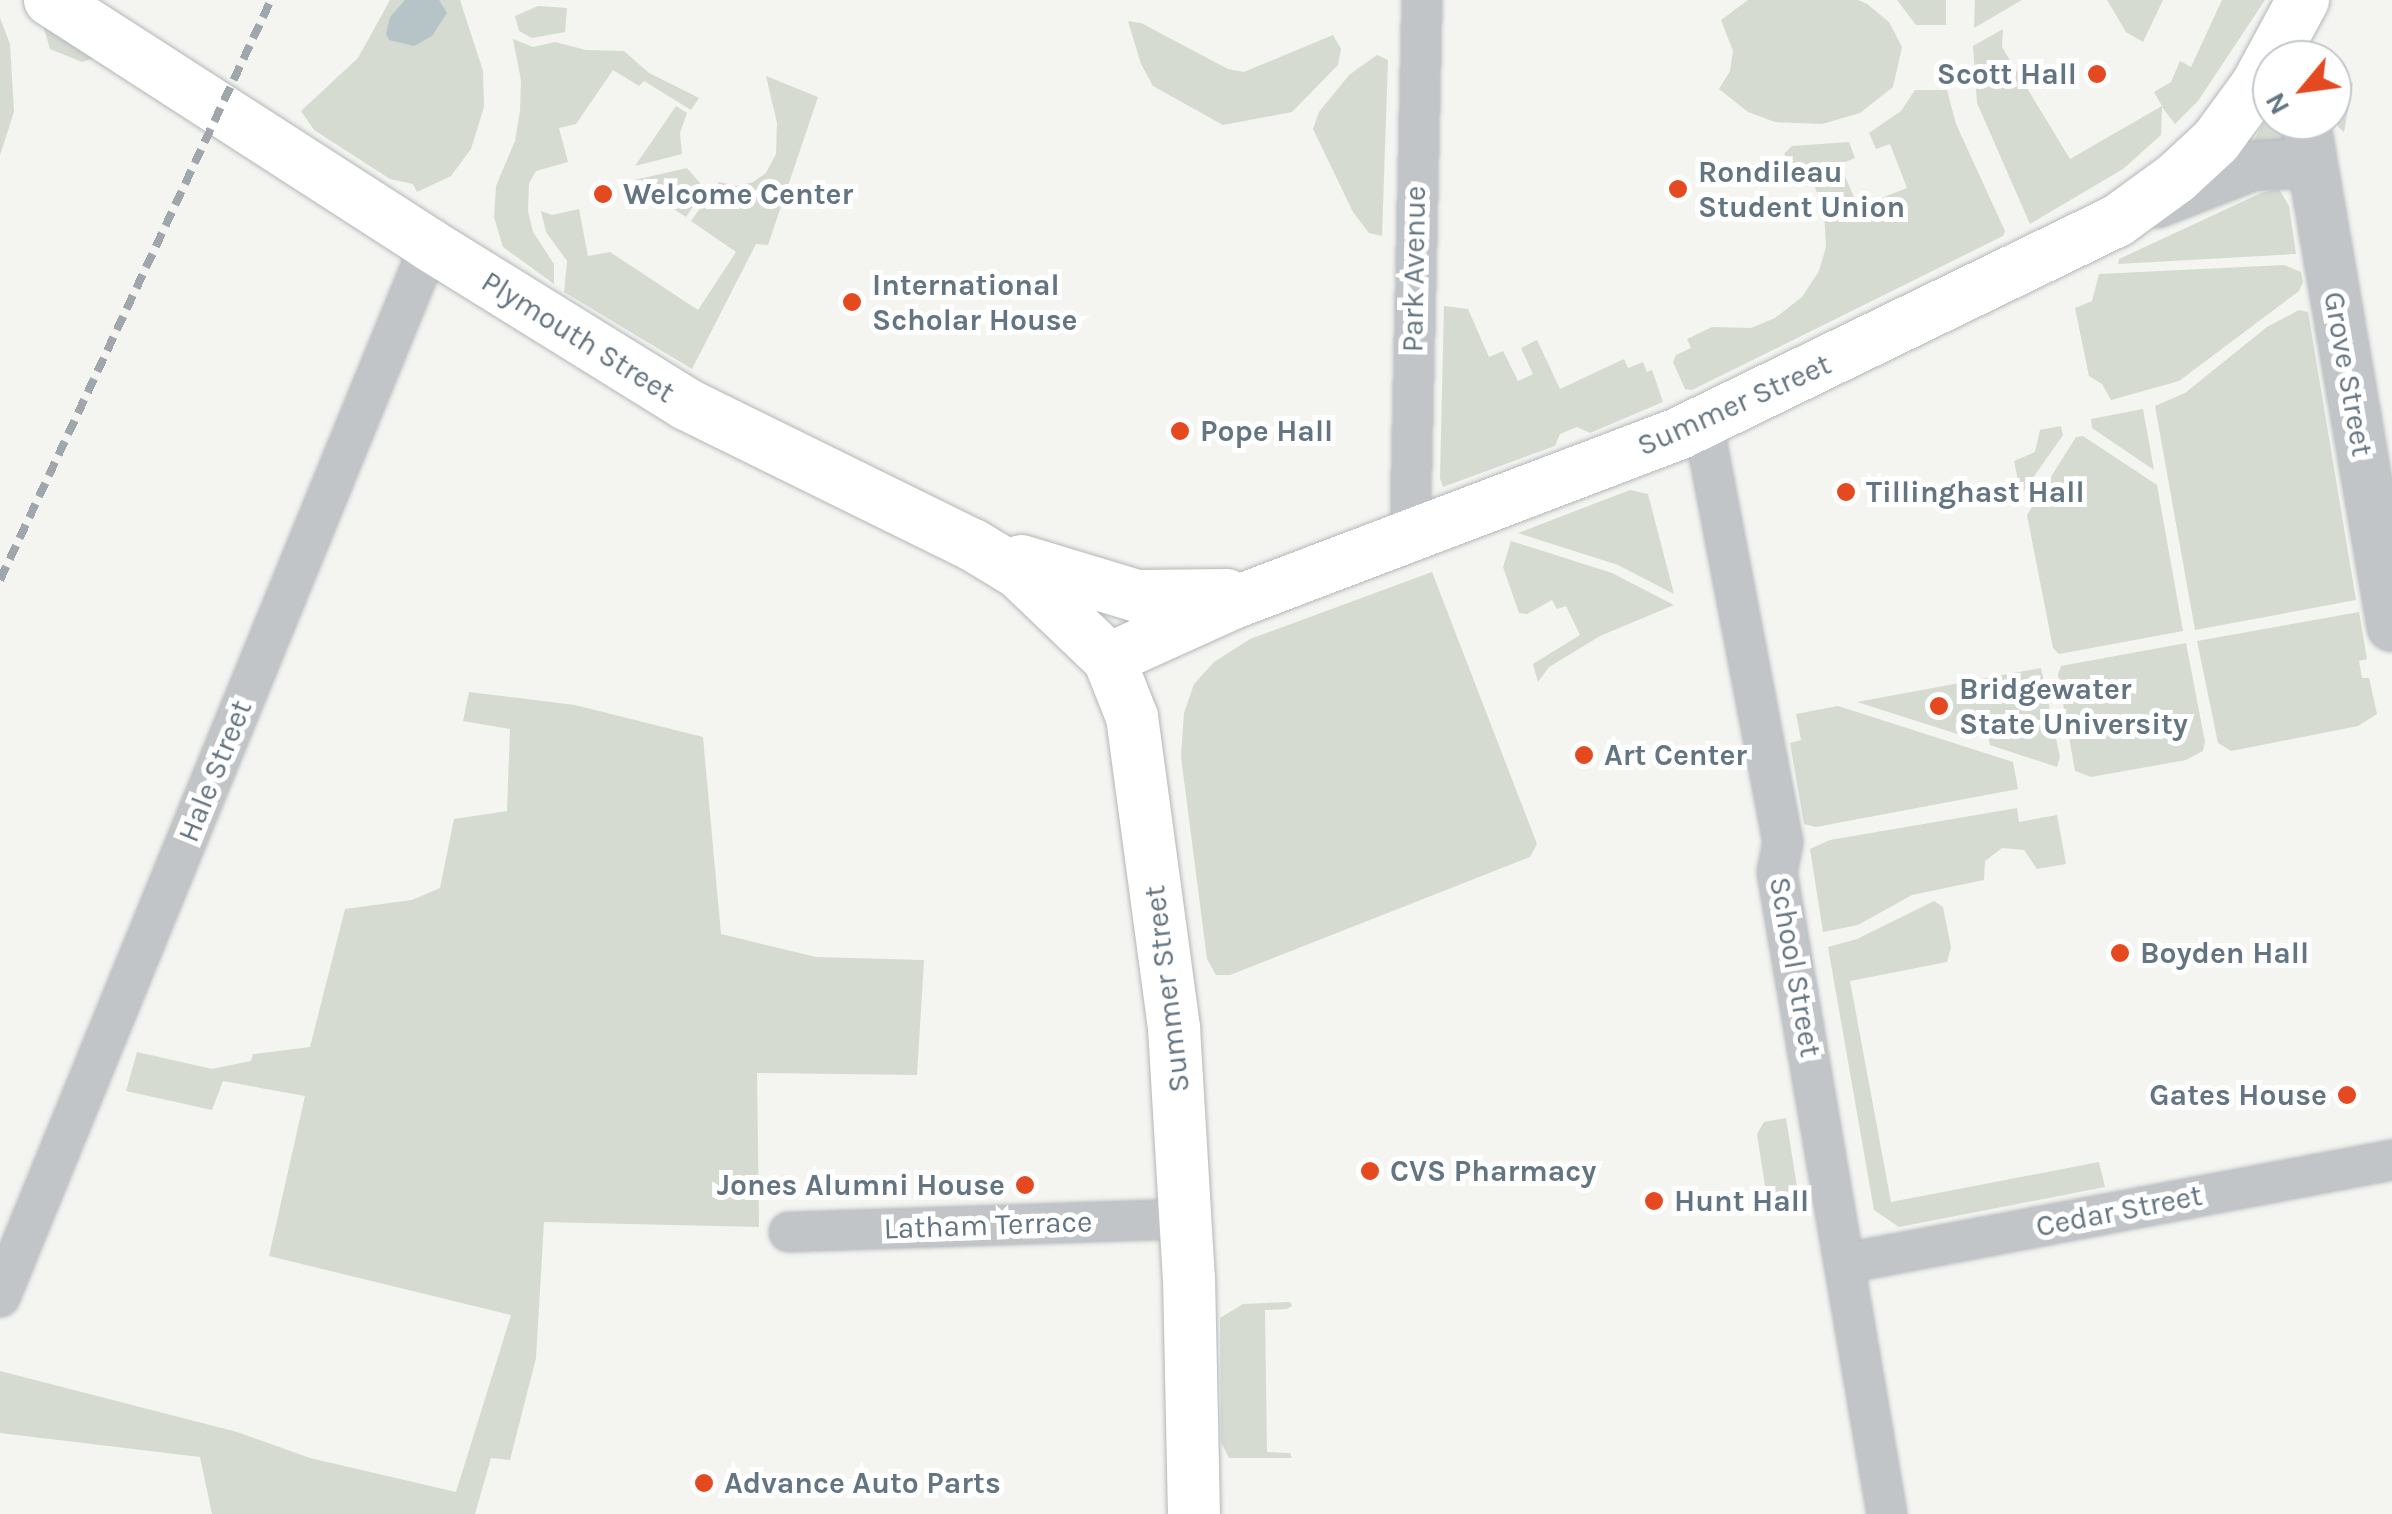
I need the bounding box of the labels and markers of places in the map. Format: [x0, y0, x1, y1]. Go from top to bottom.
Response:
place label: Scott Hall [1937, 56, 2077, 92]
marker: Scott Hall [2086, 63, 2108, 85]
place label: Rondileau Student Union [1698, 154, 1905, 224]
place label: Welcome Center [623, 176, 853, 212]
marker: Rondileau Student Union [1667, 178, 1689, 200]
marker: Welcome Center [592, 183, 614, 205]
place label: International Scholar House [872, 267, 1077, 338]
marker: International Scholar House [841, 291, 863, 313]
place label: Pope Hall [1200, 413, 1333, 449]
marker: Pope Hall [1169, 420, 1191, 442]
place label: Tillinghast Hall [1866, 474, 2085, 510]
marker: Tillinghast Hall [1835, 481, 1857, 503]
place label: Bridgewater State University [1959, 671, 2188, 742]
marker: Bridgewater State University [1928, 695, 1950, 717]
place label: Art Center [1604, 737, 1747, 773]
marker: Art Center [1573, 744, 1595, 766]
place label: Boyden Hall [2140, 935, 2309, 971]
marker: Boyden Hall [2109, 942, 2131, 964]
place label: Gates House [2149, 1077, 2327, 1113]
marker: Gates House [2336, 1084, 2358, 1106]
place label: CVS Pharmacy [1390, 1153, 1596, 1189]
marker: CVS Pharmacy [1359, 1160, 1381, 1182]
place label: Jones Alumni House [717, 1167, 1005, 1203]
marker: Jones Alumni House [1014, 1174, 1036, 1196]
place label: Hunt Hall [1674, 1183, 1809, 1219]
marker: Hunt Hall [1643, 1190, 1665, 1212]
place label: Advance Auto Parts [724, 1465, 1001, 1501]
marker: Advance Auto Parts [693, 1472, 715, 1494]

